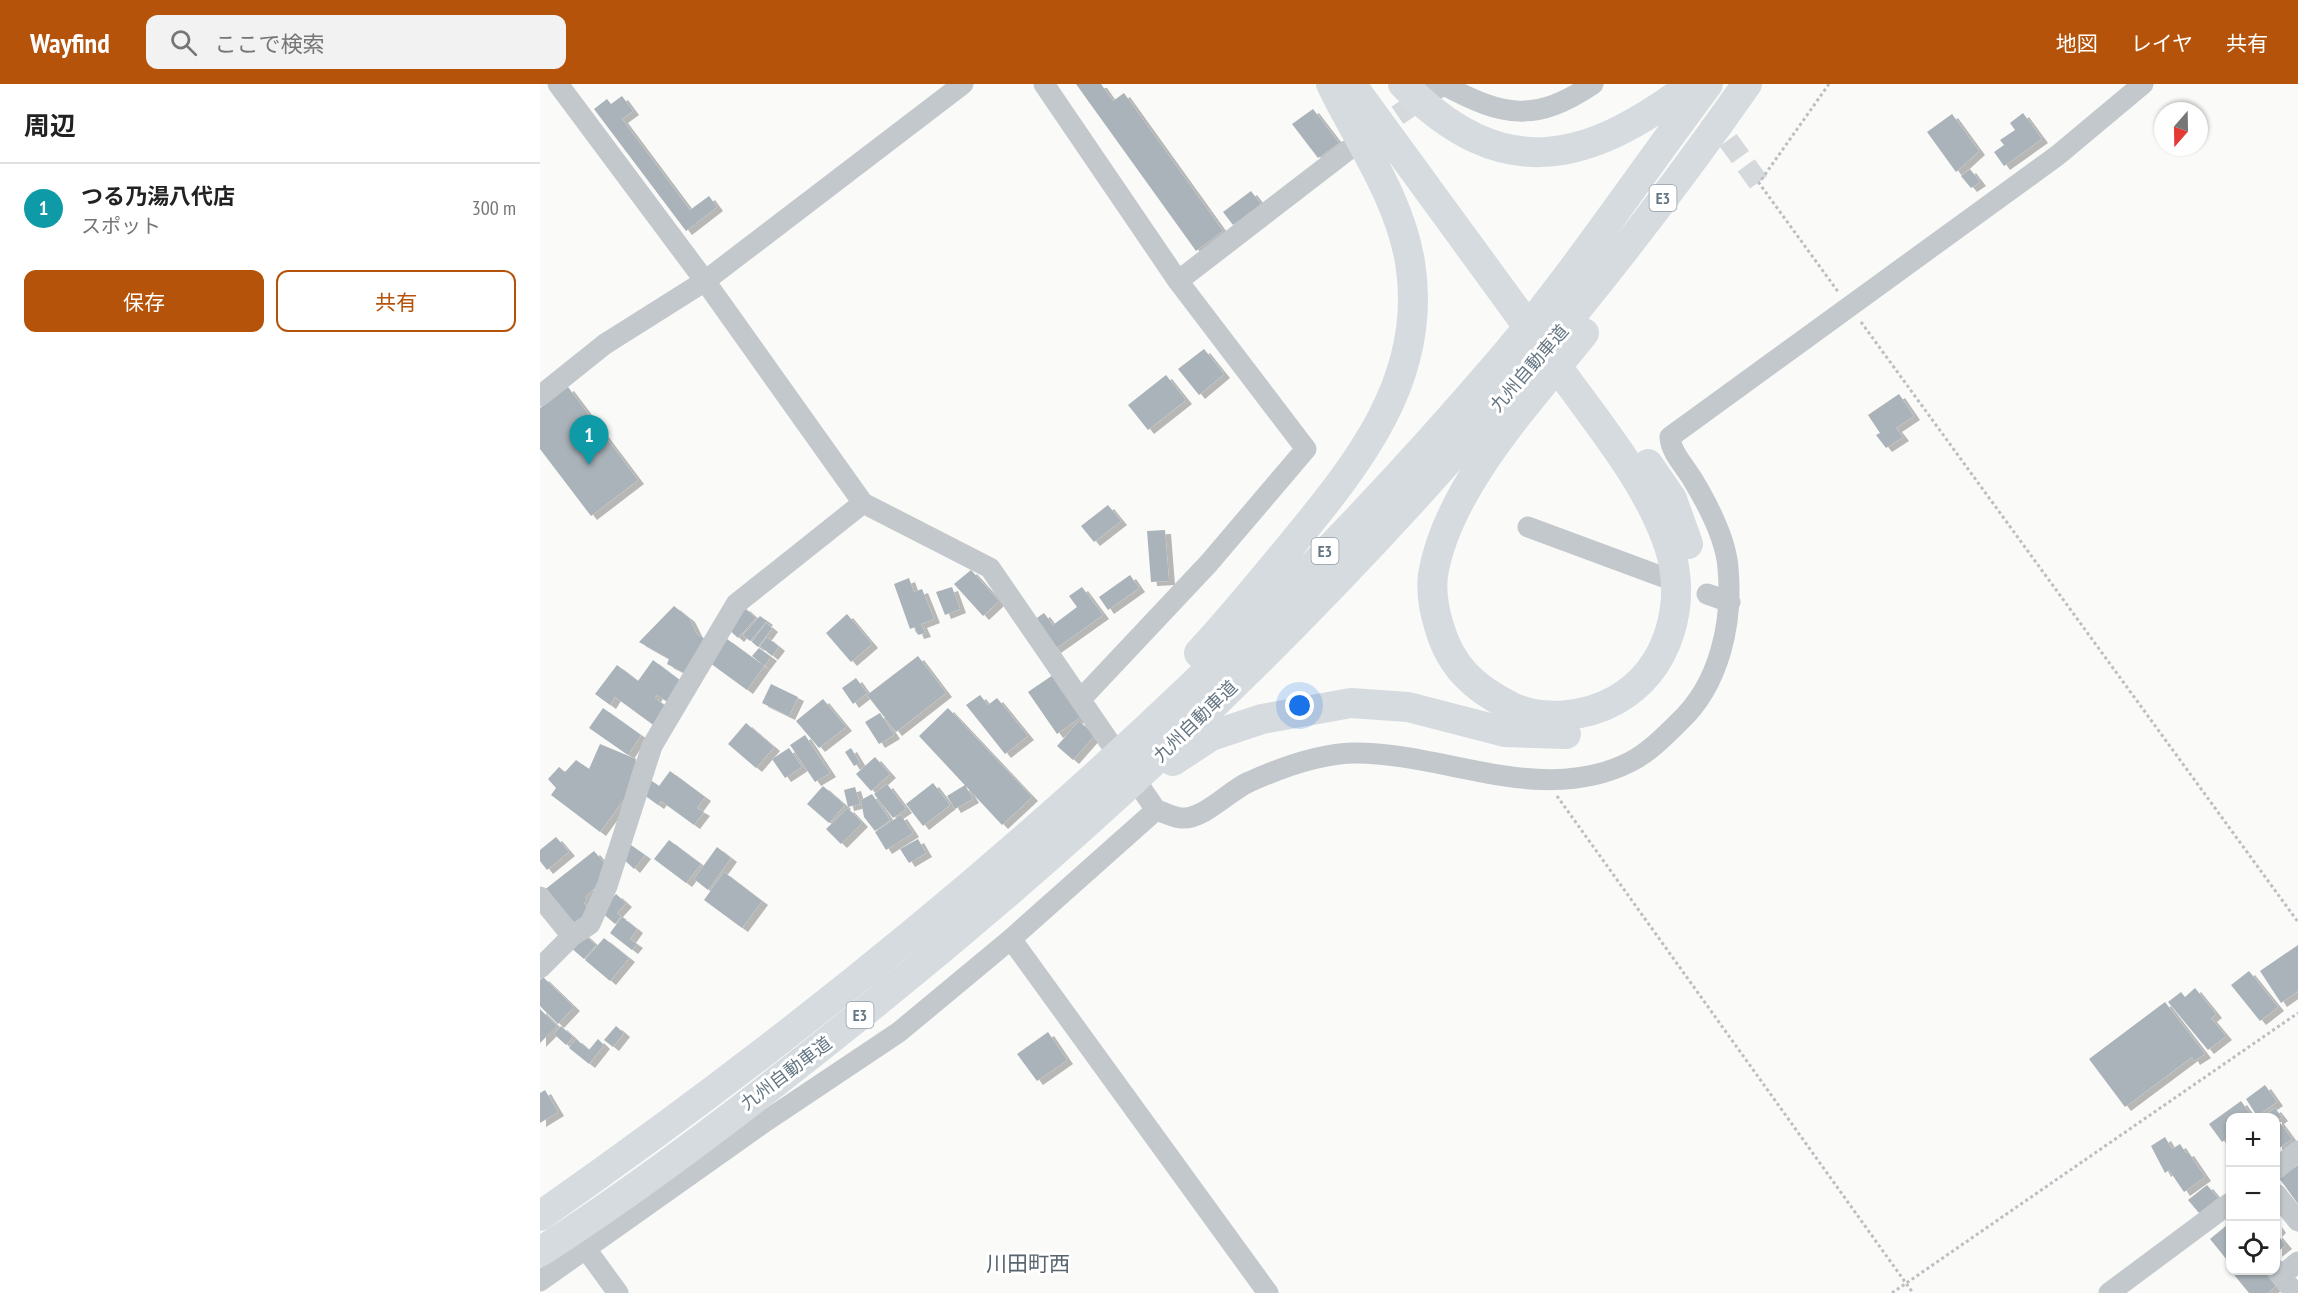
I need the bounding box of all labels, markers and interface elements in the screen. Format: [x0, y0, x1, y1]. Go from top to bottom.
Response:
search box [146, 15, 566, 69]
text: Wayfind [30, 24, 110, 61]
icon: search [167, 26, 200, 59]
text: ここで検索 [215, 30, 325, 58]
text: 地図 [2056, 30, 2098, 57]
text: レイヤ [2131, 30, 2193, 57]
text: 共有 [2226, 30, 2268, 57]
north arrow [2154, 102, 2208, 156]
text: 周辺 [24, 109, 76, 142]
text: つる乃湯八代店 [81, 182, 235, 210]
road number: E3 [1650, 185, 1676, 211]
text: 1 [39, 195, 48, 221]
text: 300 m [472, 195, 516, 221]
text: スポット [81, 213, 161, 239]
button: 保存 [24, 270, 264, 332]
button: 共有 [276, 270, 516, 332]
street label: 九州自動車道 [1485, 320, 1573, 416]
pin: 1 [569, 416, 608, 465]
road number: E3 [1312, 538, 1338, 564]
street label: 九州自動車道 [1148, 675, 1242, 767]
your location [1285, 691, 1314, 720]
road number: E3 [846, 1002, 874, 1028]
street label: 九州自動車道 [736, 1031, 836, 1115]
map controls [2226, 1113, 2280, 1275]
button: + [2226, 1113, 2280, 1167]
button: − [2226, 1167, 2280, 1221]
button: locate [2226, 1221, 2280, 1275]
district label: 川田町西 [986, 1250, 1070, 1277]

